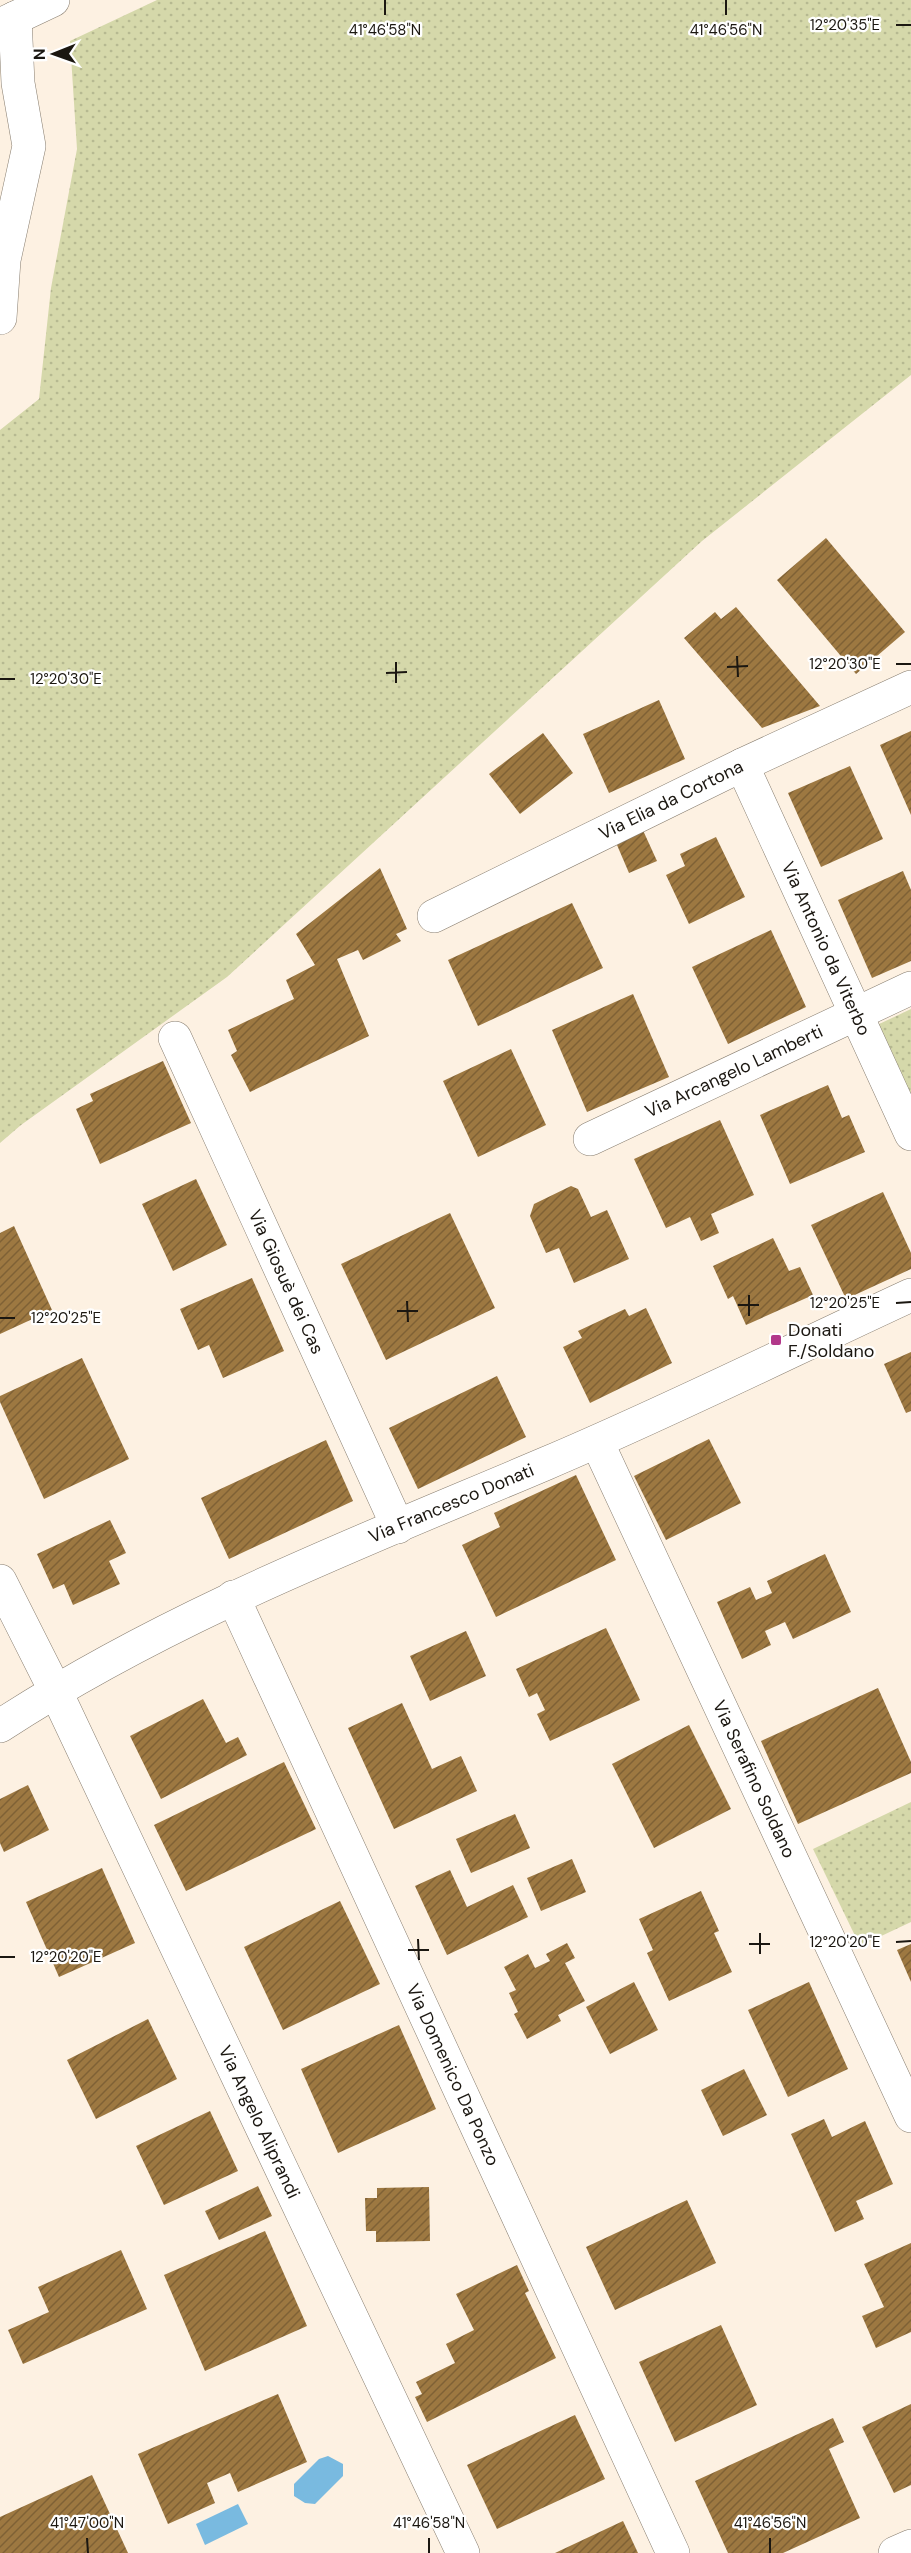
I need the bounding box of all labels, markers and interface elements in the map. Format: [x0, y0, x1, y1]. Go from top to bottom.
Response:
text: 12°20'35"E [810, 15, 880, 35]
text: 41°46'58"N [349, 20, 421, 40]
text: 41°46'56"N [690, 20, 762, 40]
north arrow [24, 24, 84, 84]
text: N [29, 48, 50, 60]
text: 12°20'30"E [809, 654, 881, 674]
text: 12°20'30"E [30, 669, 102, 689]
street label: Via Elia da Cortona [595, 754, 747, 845]
street label: Via Antonio da Viterbo [776, 858, 876, 1040]
street label: Via Arcangelo Lamberti [641, 1019, 827, 1123]
street label: Via Giosuè dei Cas [243, 1206, 330, 1358]
text: 12°20'25"E [810, 1293, 880, 1313]
text: 12°20'25"E [31, 1308, 101, 1328]
place label: Donati F./Soldano [788, 1318, 874, 1363]
marker: Donati F./Soldano [769, 1333, 783, 1347]
street label: Via Francesco Donati [365, 1458, 538, 1549]
street label: Via Serafino Soldano [707, 1696, 801, 1862]
text: 12°20'20"E [809, 1932, 881, 1952]
text: 12°20'20"E [30, 1947, 102, 1967]
street label: Via Domenico Da Ponzo [401, 1980, 505, 2170]
street label: Via Angelo Aliprandi [213, 2042, 306, 2203]
text: 41°47'00"N [50, 2513, 124, 2533]
text: 41°46'58"N [393, 2513, 465, 2533]
text: 41°46'56"N [734, 2513, 806, 2533]

